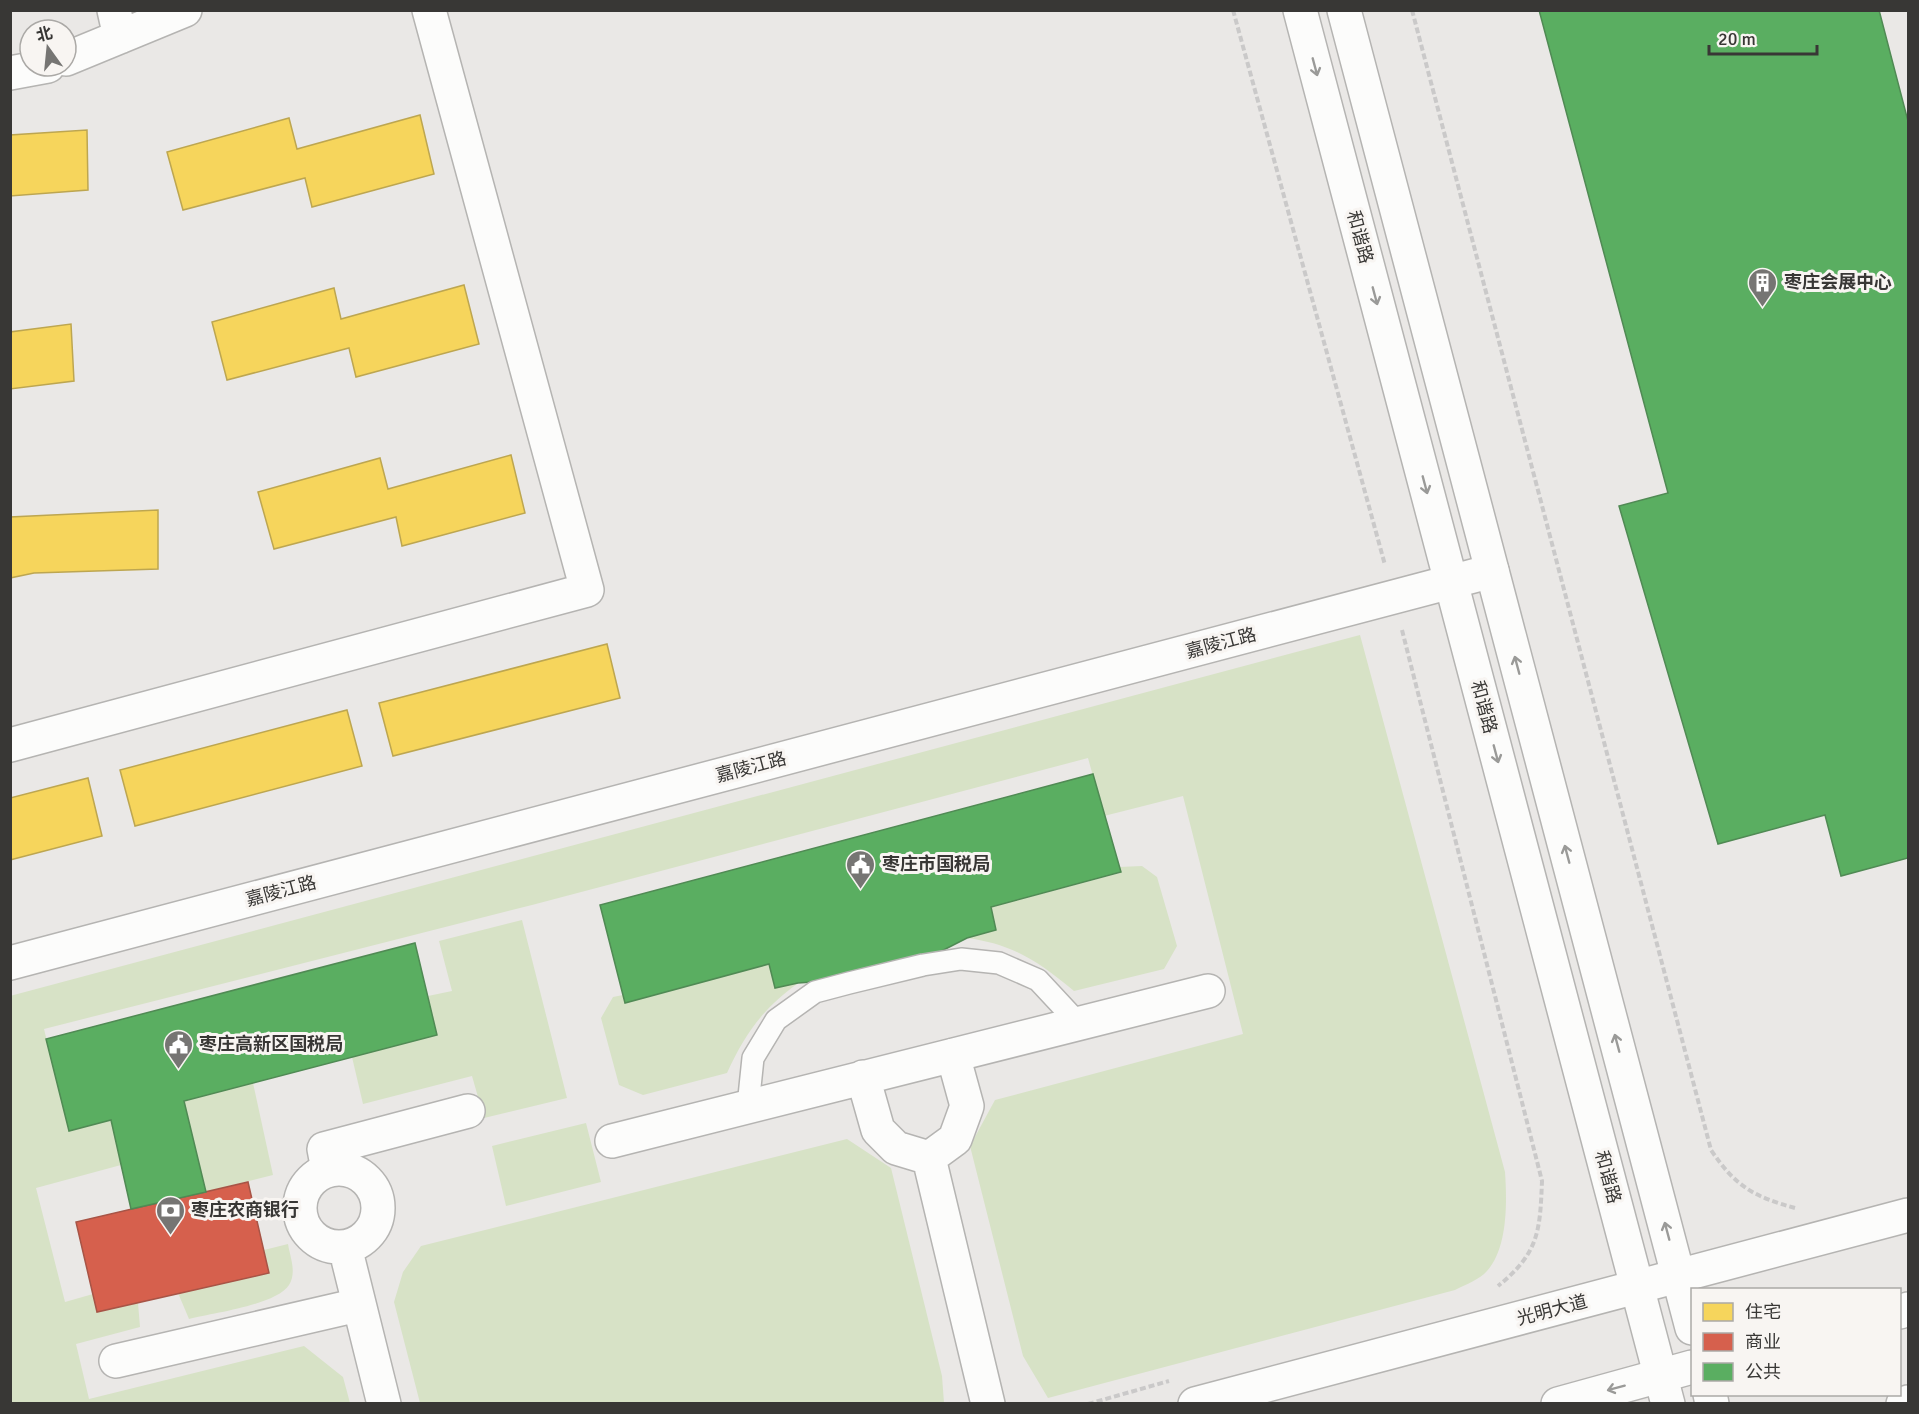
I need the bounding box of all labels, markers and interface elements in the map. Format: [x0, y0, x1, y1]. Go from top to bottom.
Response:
north arrow [18, 18, 78, 78]
scale bar [1709, 18, 1817, 56]
text: 北 [34, 23, 55, 46]
text: 20 m [1718, 28, 1756, 50]
one-way arrow [1309, 57, 1321, 76]
street label: 和谐路 [1342, 208, 1378, 266]
building icon: 枣庄会展中心 [1747, 266, 1779, 308]
place label: 枣庄会展中心 [1784, 271, 1892, 293]
one-way arrow [1370, 286, 1382, 305]
one-way arrow [1420, 475, 1431, 494]
street label: 嘉陵江路 [1183, 623, 1259, 663]
one-way arrow [1511, 656, 1522, 675]
street label: 和谐路 [1466, 678, 1502, 736]
one-way arrow [1491, 745, 1503, 764]
street label: 嘉陵江路 [713, 747, 789, 787]
one-way arrow [1561, 845, 1572, 864]
public building icon: 枣庄市国税局 [845, 848, 877, 890]
place label: 枣庄市国税局 [882, 853, 990, 875]
street label: 嘉陵江路 [243, 871, 319, 911]
public building icon: 枣庄高新区国税局 [162, 1028, 194, 1070]
place label: 枣庄高新区国税局 [199, 1033, 343, 1055]
one-way arrow [1611, 1033, 1622, 1052]
street label: 和谐路 [1590, 1148, 1626, 1206]
bank icon: 枣庄农商银行 [154, 1194, 186, 1236]
place label: 枣庄农商银行 [191, 1199, 299, 1221]
one-way arrow [1660, 1222, 1672, 1241]
legend [1691, 1288, 1901, 1396]
street label: 光明大道 [1514, 1290, 1590, 1330]
text: 住宅 [1745, 1301, 1781, 1323]
text: 商业 [1745, 1331, 1781, 1353]
text: 公共 [1745, 1361, 1781, 1383]
one-way arrow [1607, 1383, 1626, 1394]

